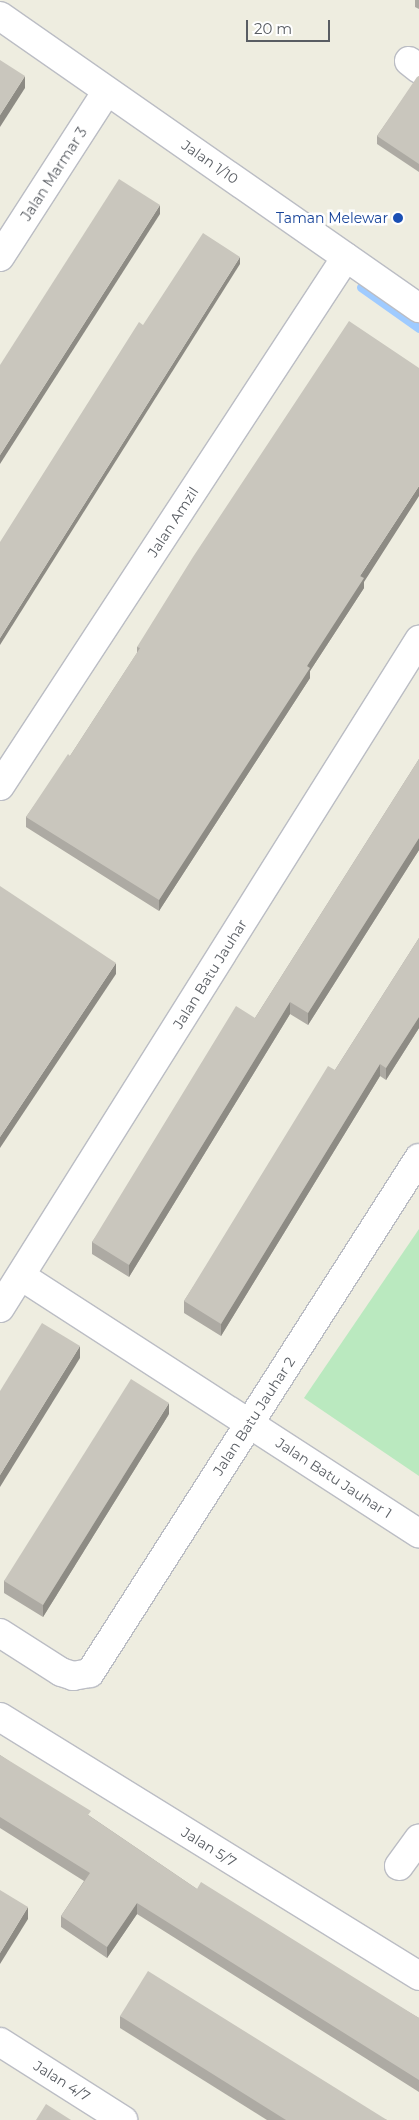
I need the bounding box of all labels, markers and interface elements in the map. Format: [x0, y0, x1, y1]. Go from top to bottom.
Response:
scale bar [249, 10, 333, 42]
text: 20 m [254, 19, 292, 38]
street label: Jalan Marmar 3 [18, 124, 90, 224]
street label: Jalan 1/10 [179, 137, 241, 187]
place label: Taman Melewar [276, 210, 388, 226]
marker: Taman Melewar [392, 212, 404, 224]
street label: Jalan Amzil [144, 484, 202, 560]
street label: Jalan Batu Jauhar [169, 916, 251, 1032]
street label: Jalan Batu Jauhar 2 [209, 1354, 299, 1478]
street label: Jalan Batu Jauhar 1 [273, 1434, 395, 1522]
street label: Jalan 5/7 [178, 1824, 240, 1870]
street label: Jalan 4/7 [31, 2057, 93, 2105]

